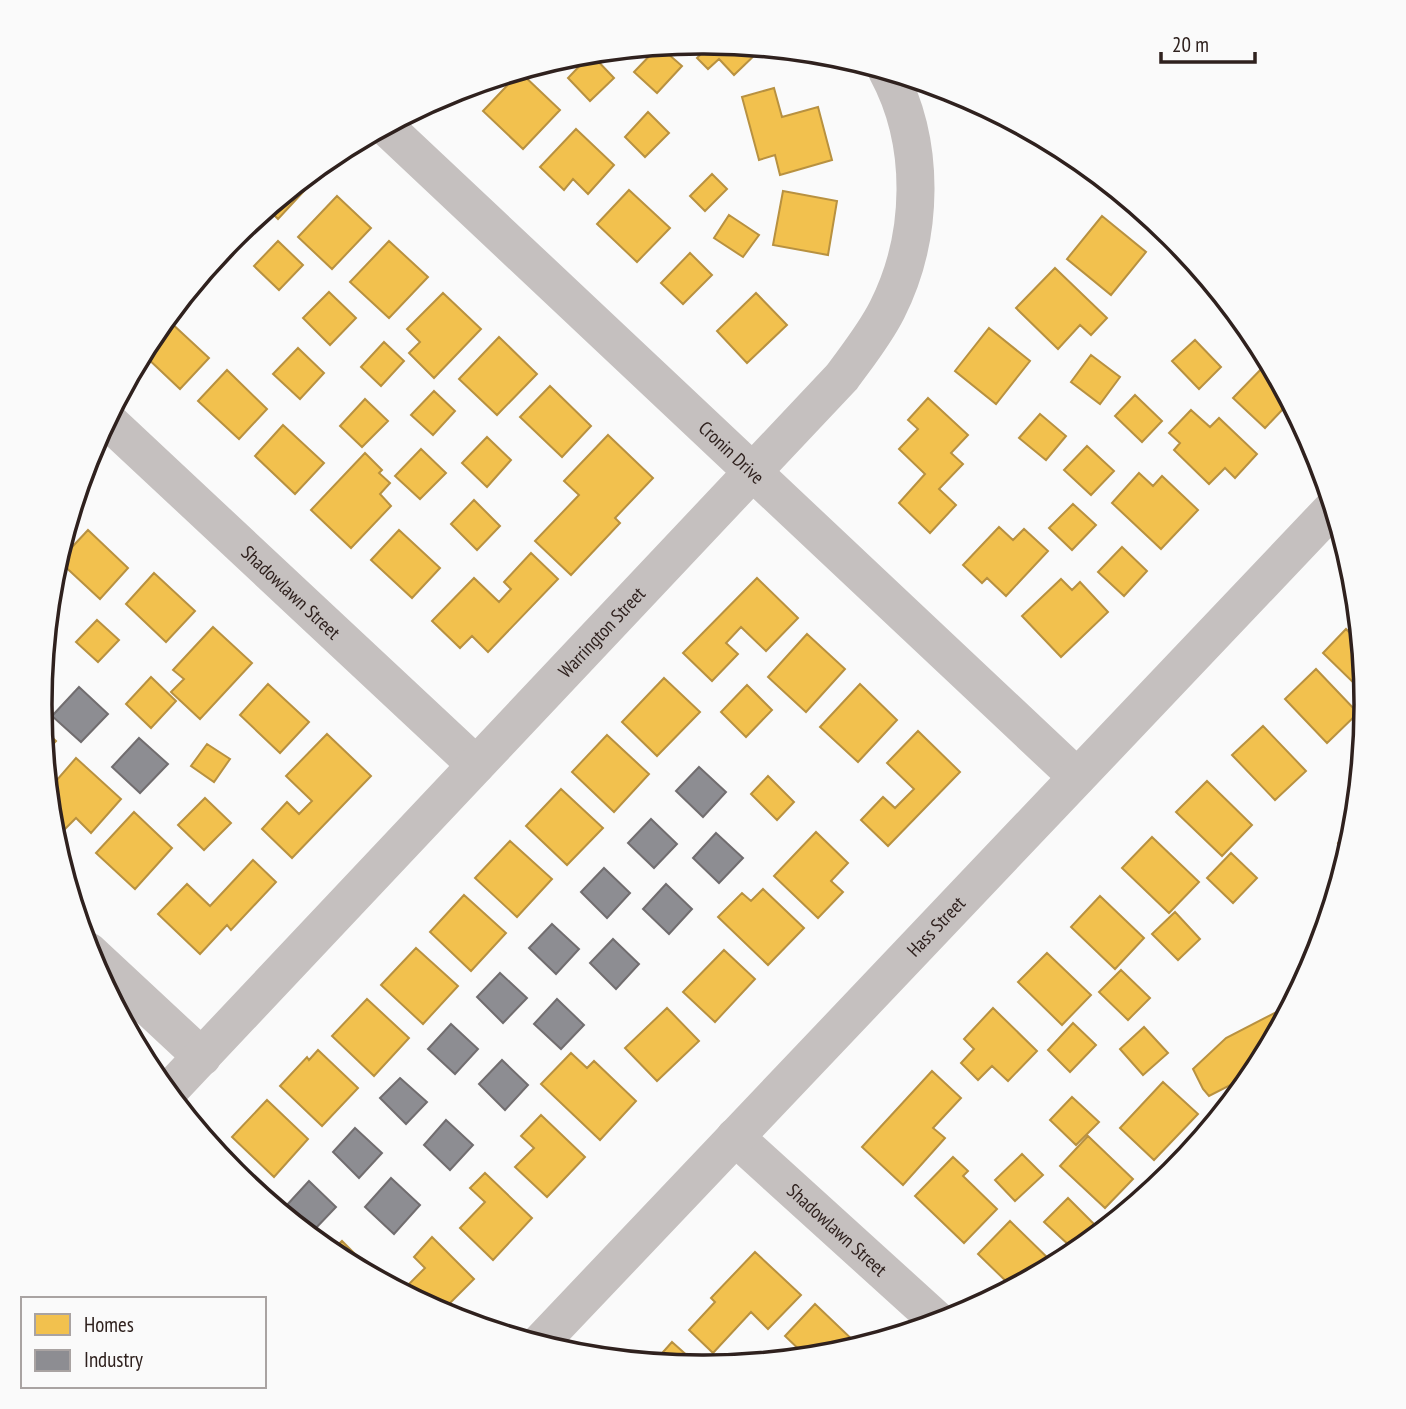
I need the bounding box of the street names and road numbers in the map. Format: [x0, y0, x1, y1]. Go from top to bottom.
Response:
street label: Cronin Drive [694, 416, 770, 489]
street label: Shadowlawn Street [237, 540, 346, 645]
street label: Warrington Street [553, 581, 651, 683]
street label: Hass Street [901, 891, 970, 961]
street label: Shadowlawn Street [782, 1178, 893, 1282]

